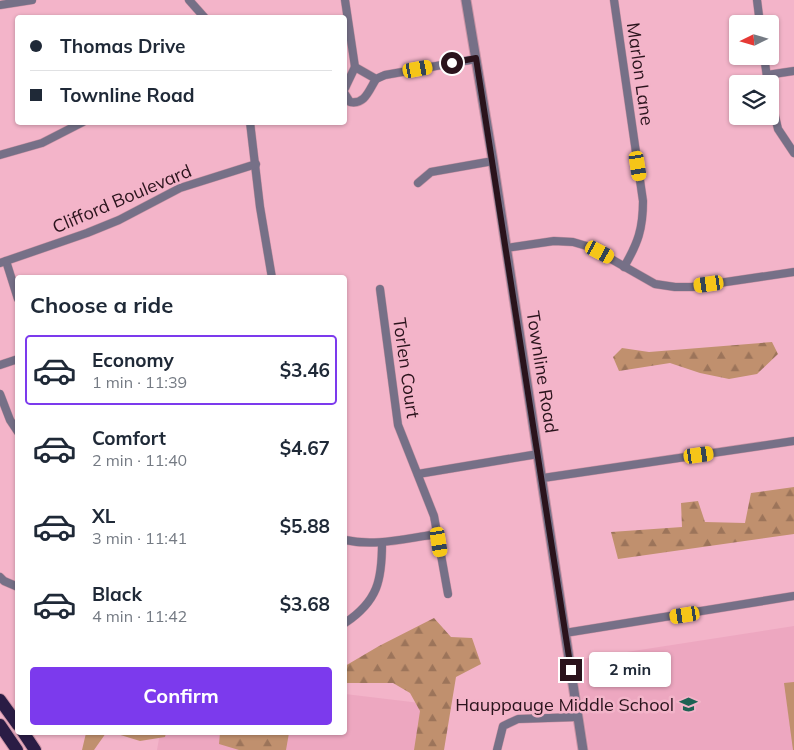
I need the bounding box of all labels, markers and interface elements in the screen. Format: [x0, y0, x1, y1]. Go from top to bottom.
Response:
north arrow [729, 15, 779, 65]
map controls [729, 15, 779, 125]
street label: Marlon Lane [622, 21, 659, 127]
text: Thomas Drive [60, 34, 186, 58]
route start [441, 52, 463, 74]
car [401, 59, 434, 79]
button: layers [729, 75, 779, 125]
text: Townline Road [60, 83, 194, 107]
car [628, 150, 647, 182]
street label: Clifford Boulevard [49, 159, 195, 238]
car [583, 238, 616, 266]
car [693, 274, 724, 294]
text: Choose a ride [30, 291, 173, 319]
street label: Townline Road [521, 309, 564, 435]
street label: Torlen Court [388, 316, 425, 420]
icon: car [32, 348, 77, 393]
text: Economy [92, 348, 174, 372]
text: $3.46 [280, 358, 330, 382]
text: 1 min · 11:39 [92, 372, 187, 392]
icon: car [32, 426, 77, 471]
text: Comfort [92, 426, 166, 450]
text: $4.67 [280, 436, 330, 460]
car [683, 445, 714, 465]
text: 2 min · 11:40 [92, 450, 187, 470]
icon: car [32, 504, 77, 549]
text: XL [92, 504, 115, 528]
text: $5.88 [280, 514, 330, 538]
car [429, 526, 448, 558]
text: 3 min · 11:41 [92, 528, 187, 548]
icon: car [32, 582, 77, 627]
text: Black [92, 582, 142, 606]
text: $3.68 [280, 592, 330, 616]
car [669, 605, 700, 625]
text: 4 min · 11:42 [92, 606, 187, 626]
callout: 2 min [588, 652, 671, 688]
route end [560, 659, 582, 681]
text: 2 min [609, 659, 651, 679]
button: Confirm [30, 667, 332, 725]
place label: Hauppauge Middle School [455, 693, 674, 716]
school or university icon: Hauppauge Middle School [678, 695, 698, 715]

